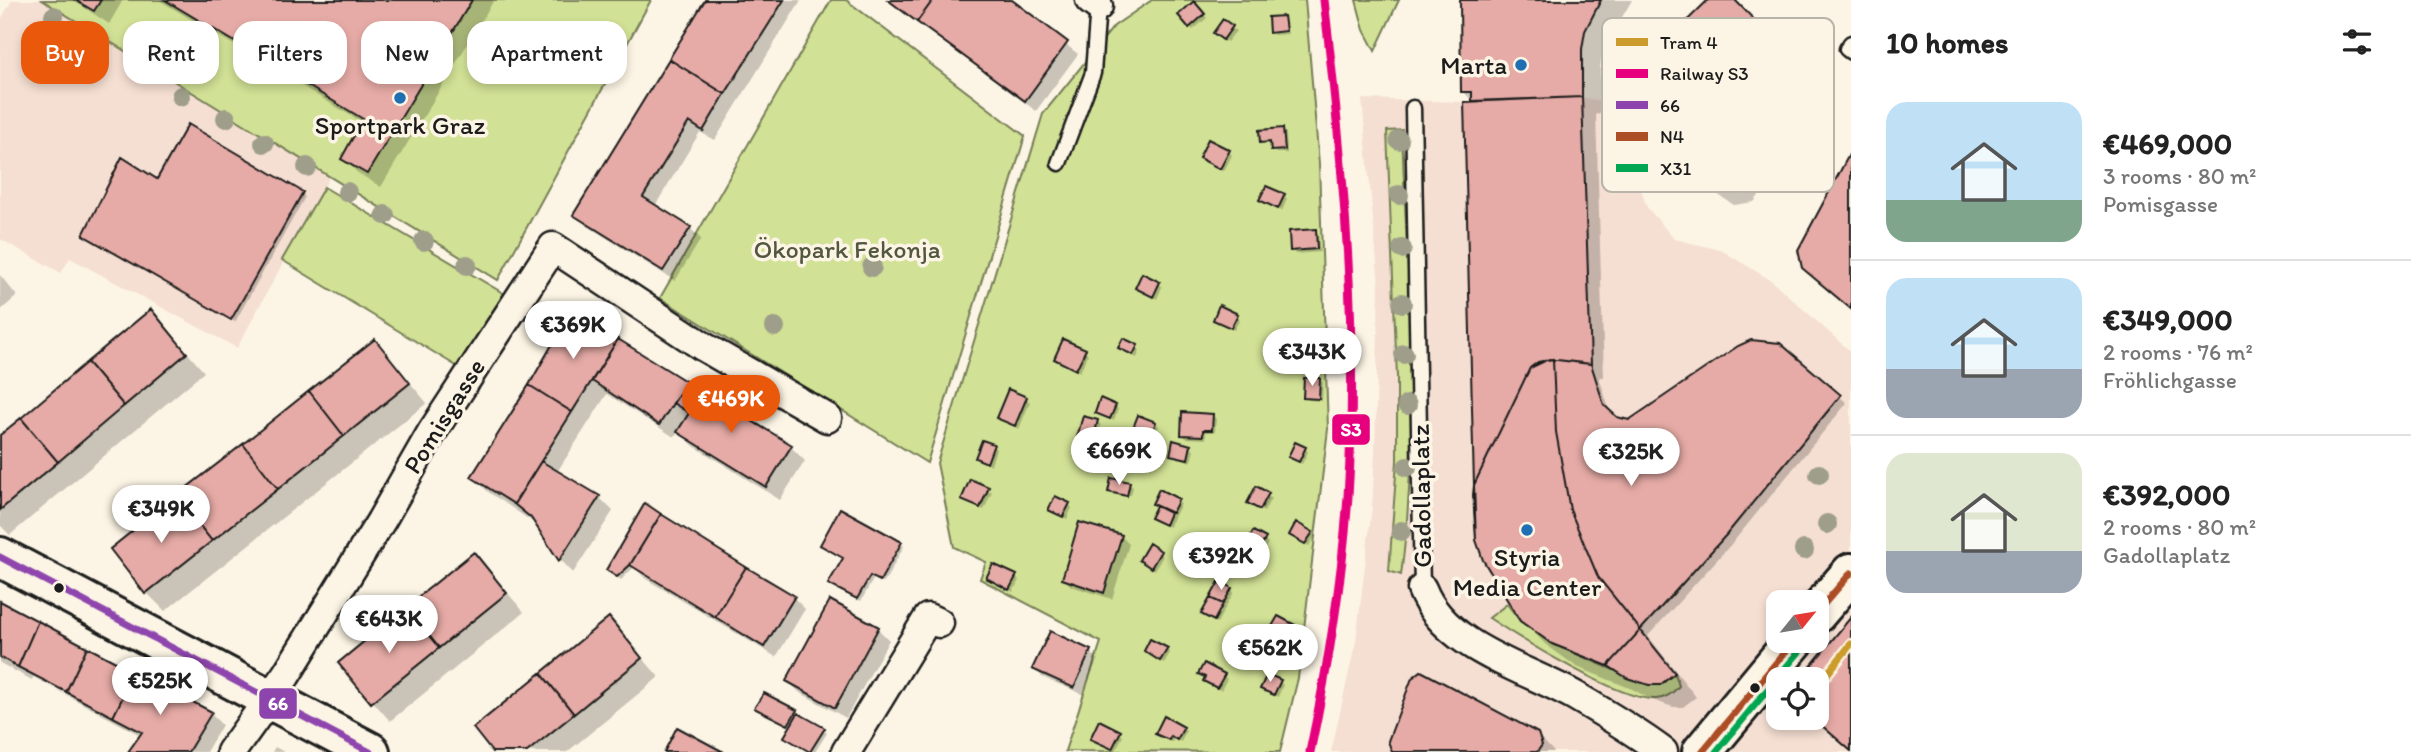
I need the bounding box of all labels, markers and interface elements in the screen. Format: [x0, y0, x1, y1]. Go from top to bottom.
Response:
legend [1602, 18, 1834, 192]
chip: Buy [21, 21, 109, 84]
chip: Rent [123, 21, 219, 84]
chip: Filters [233, 21, 347, 84]
chip: New [361, 21, 453, 84]
chip: Apartment [467, 21, 627, 84]
icon: filters [2338, 23, 2376, 61]
text: 10 homes [1886, 24, 2009, 61]
text: Tram 4 [1660, 31, 1718, 54]
place label: Marta [1440, 49, 1507, 81]
marker: Marta [1513, 57, 1529, 73]
text: Railway S3 [1660, 62, 1749, 85]
marker: Sportpark Graz [392, 90, 408, 106]
text: 66 [1660, 94, 1680, 117]
place label: Sportpark Graz [315, 109, 485, 141]
text: N4 [1660, 125, 1684, 148]
text: €469,000 [2103, 125, 2232, 162]
icon: home [1942, 130, 2026, 214]
text: X31 [1660, 157, 1691, 180]
text: 3 rooms · 80 m² [2103, 162, 2257, 190]
text: Pomisgasse [2103, 190, 2218, 218]
park label: Ökopark Fekonja [754, 233, 941, 265]
text: €349,000 [2103, 301, 2233, 338]
pin: €369K [524, 302, 622, 361]
icon: home [1942, 306, 2026, 390]
text: €369K [541, 310, 605, 338]
pin: €343K [1263, 328, 1361, 388]
text: €343K [1279, 337, 1345, 365]
text: 2 rooms · 76 m² [2103, 338, 2253, 366]
street label: Pomisgasse [396, 352, 492, 480]
text: Fröhlichgasse [2103, 366, 2237, 394]
pin: €469K [682, 376, 780, 435]
text: €469K [698, 384, 764, 412]
line badge: S3 [1331, 413, 1371, 446]
text: S3 [1340, 418, 1362, 441]
street label: Gadollaplatz [1404, 424, 1438, 568]
pin: €669K [1070, 428, 1168, 487]
pin: €325K [1582, 428, 1680, 488]
text: €669K [1087, 436, 1151, 464]
text: €325K [1599, 437, 1663, 465]
text: €392,000 [2103, 476, 2231, 513]
icon: home [1942, 481, 2026, 565]
pin: €349K [112, 486, 210, 545]
text: €349K [128, 494, 194, 522]
text: 2 rooms · 80 m² [2103, 513, 2256, 541]
marker: Styria Media Center [1519, 522, 1535, 538]
pin: €392K [1172, 532, 1270, 592]
text: €392K [1189, 541, 1253, 569]
place label: Styria Media Center [1453, 541, 1602, 603]
text: Gadollaplatz [2103, 541, 2230, 569]
unlabelled marker [52, 581, 66, 595]
north arrow [1766, 590, 1829, 653]
map controls [1766, 590, 1829, 730]
pin: €643K [340, 596, 438, 655]
text: €643K [356, 604, 422, 632]
pin: €562K [1221, 624, 1319, 684]
text: €562K [1238, 633, 1302, 661]
pin: €525K [111, 658, 209, 717]
text: €525K [128, 666, 192, 694]
button: locate [1766, 667, 1829, 730]
unlabelled marker [1748, 681, 1762, 695]
line badge: 66 [258, 687, 298, 720]
text: 66 [268, 692, 288, 715]

